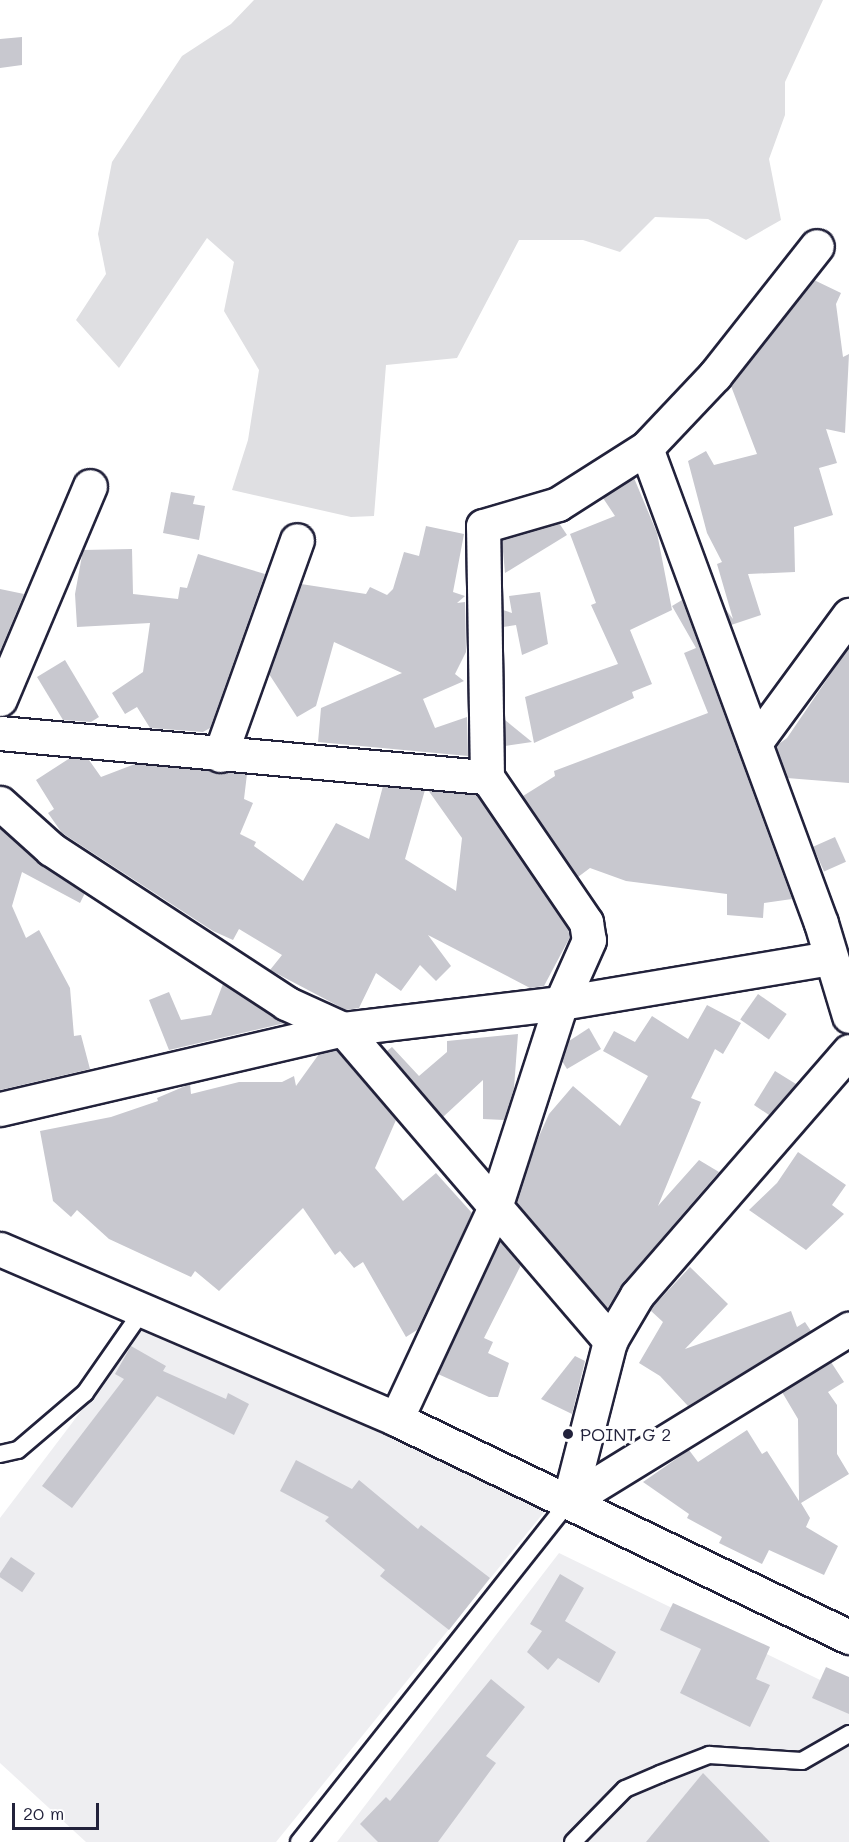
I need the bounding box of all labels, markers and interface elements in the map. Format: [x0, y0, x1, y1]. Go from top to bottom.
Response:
place label: POINT G 2 [580, 1423, 671, 1445]
marker: POINT G 2 [561, 1427, 575, 1441]
scale bar [15, 1791, 102, 1829]
text: 20 m [23, 1801, 64, 1825]

